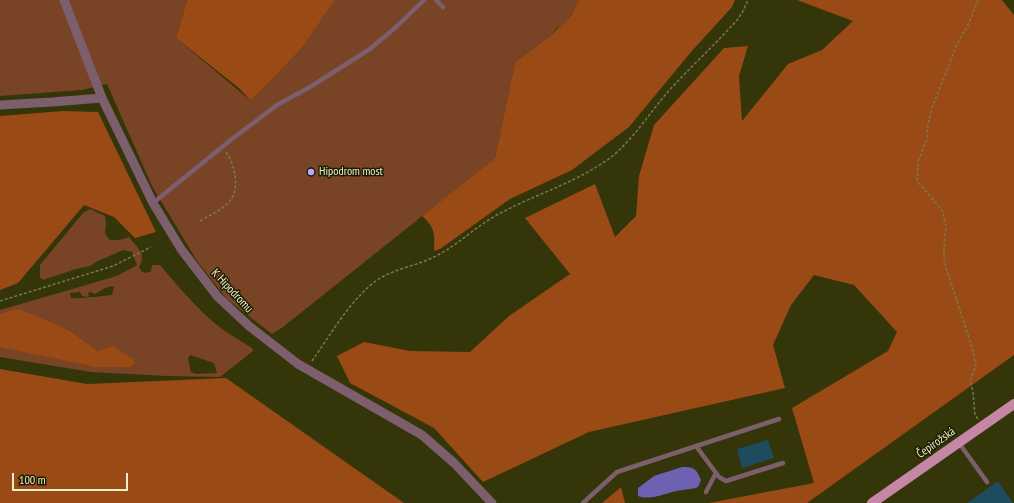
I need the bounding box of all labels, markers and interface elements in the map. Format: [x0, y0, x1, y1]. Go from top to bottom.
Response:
place label: Hipodrom most [319, 165, 383, 179]
marker: Hipodrom most [306, 167, 316, 177]
street label: K Hipodromu [208, 266, 256, 316]
street label: Čepirožská [914, 424, 958, 462]
scale bar [14, 465, 130, 491]
text: 100 m [19, 472, 46, 487]

